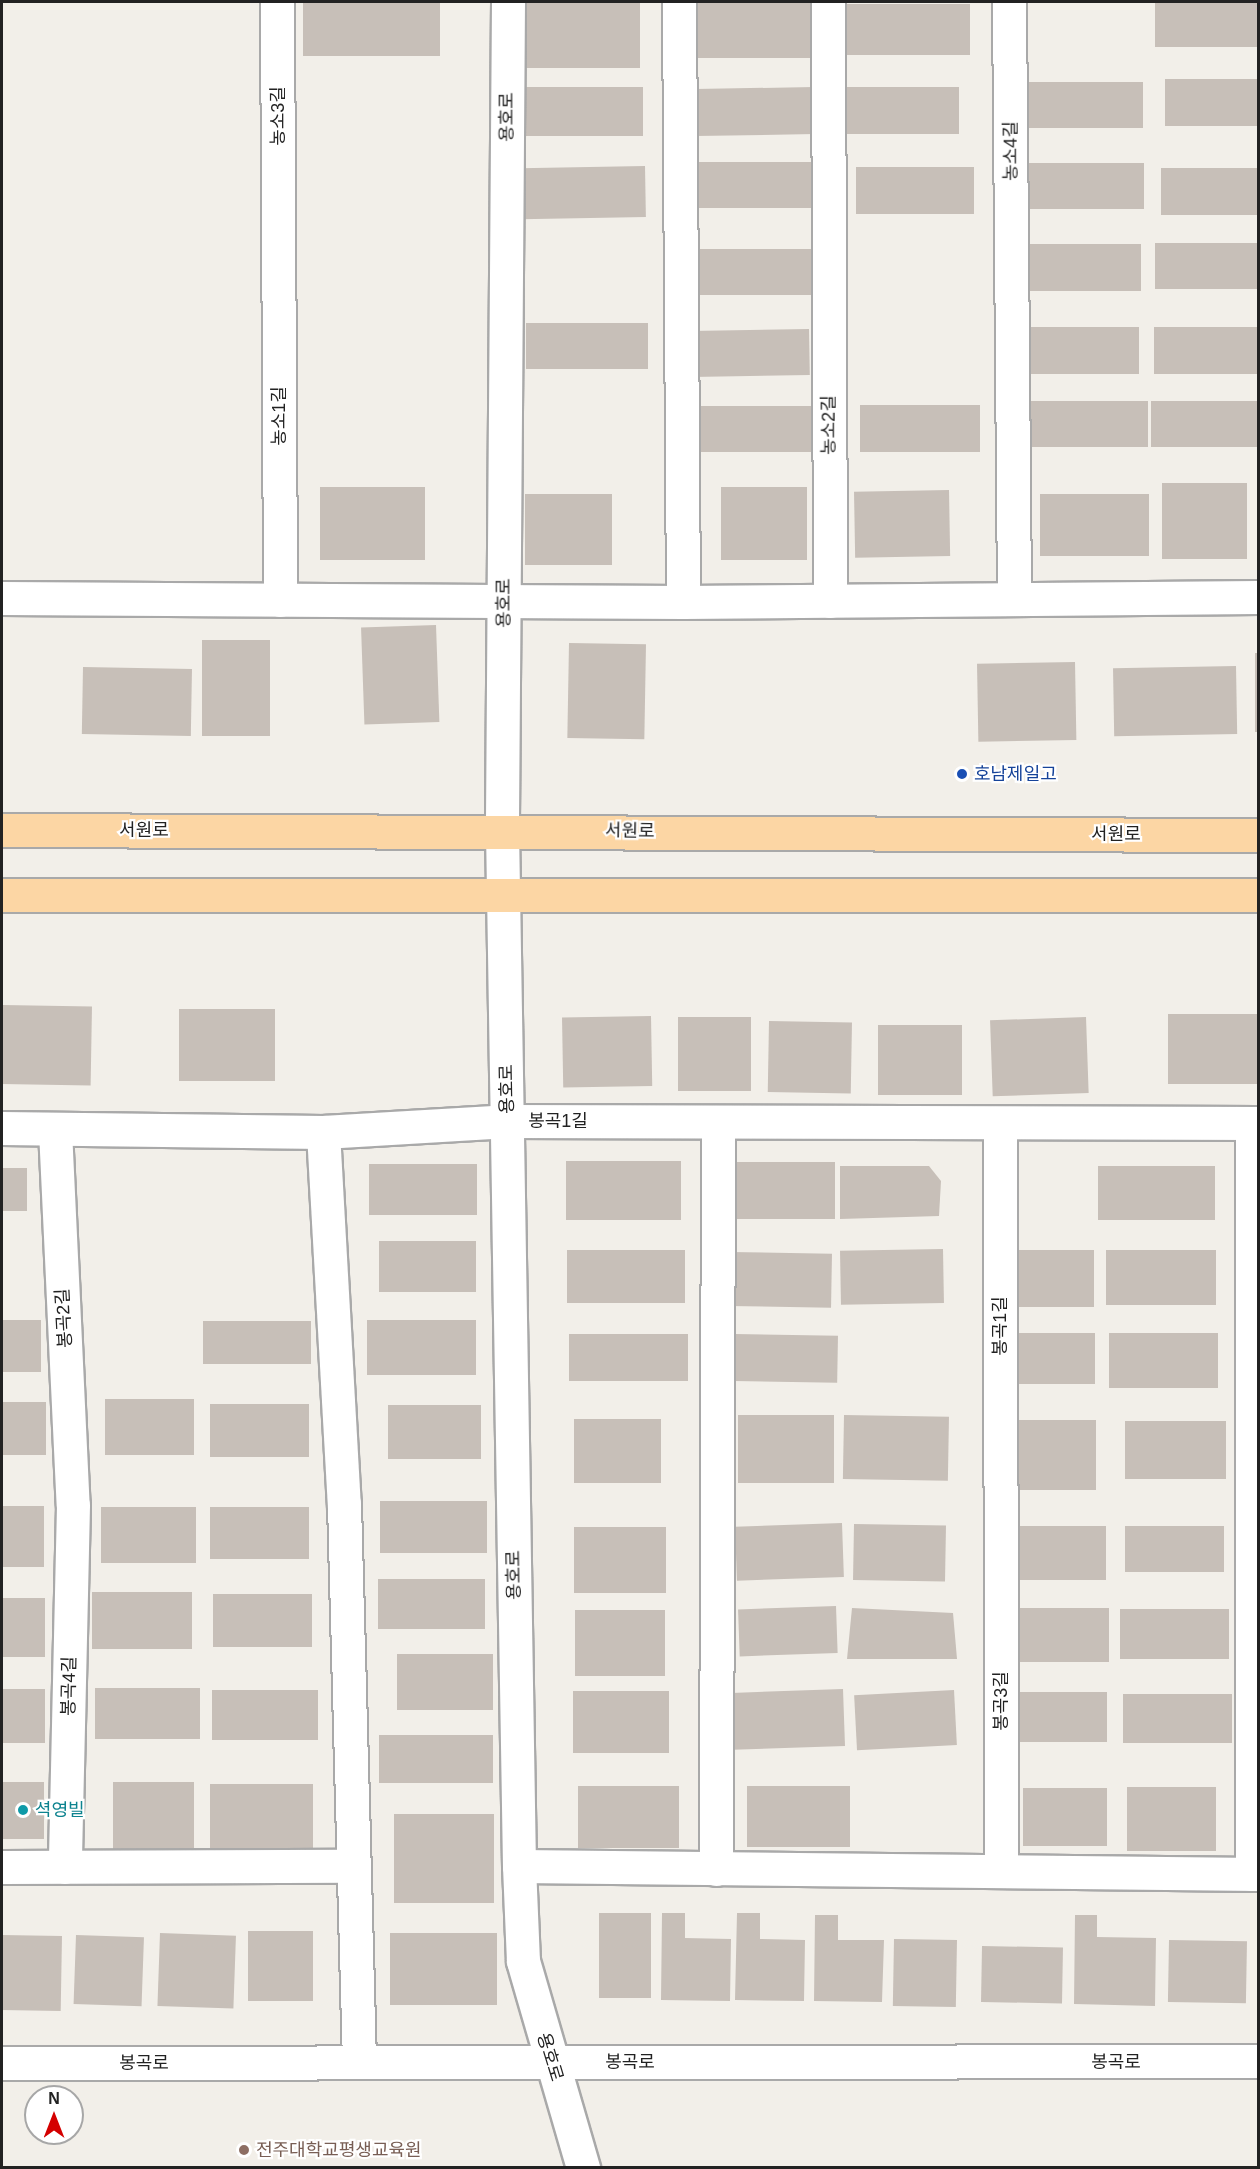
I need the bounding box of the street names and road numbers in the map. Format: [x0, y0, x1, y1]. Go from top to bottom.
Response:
street label: 농소3길 [267, 86, 289, 146]
street label: 용호로 [496, 92, 518, 142]
street label: 농소4길 [1000, 121, 1022, 181]
street label: 농소1길 [268, 386, 290, 446]
street label: 농소2길 [818, 395, 840, 455]
street label: 용호로 [493, 578, 515, 628]
street label: 서원로 [119, 819, 169, 841]
street label: 서원로 [605, 820, 655, 842]
street label: 서원로 [1091, 823, 1141, 845]
street label: 용호로 [496, 1064, 518, 1114]
street label: 봉곡1길 [528, 1110, 588, 1132]
street label: 봉곡2길 [52, 1288, 76, 1348]
street label: 봉곡1길 [989, 1296, 1011, 1356]
street label: 용호로 [503, 1550, 525, 1600]
street label: 봉곡4길 [58, 1656, 80, 1716]
street label: 봉곡3길 [990, 1671, 1012, 1731]
street label: 용호로 [532, 2030, 568, 2084]
street label: 봉곡로 [605, 2051, 655, 2073]
street label: 봉곡로 [1091, 2051, 1141, 2073]
street label: 봉곡로 [119, 2052, 169, 2074]

